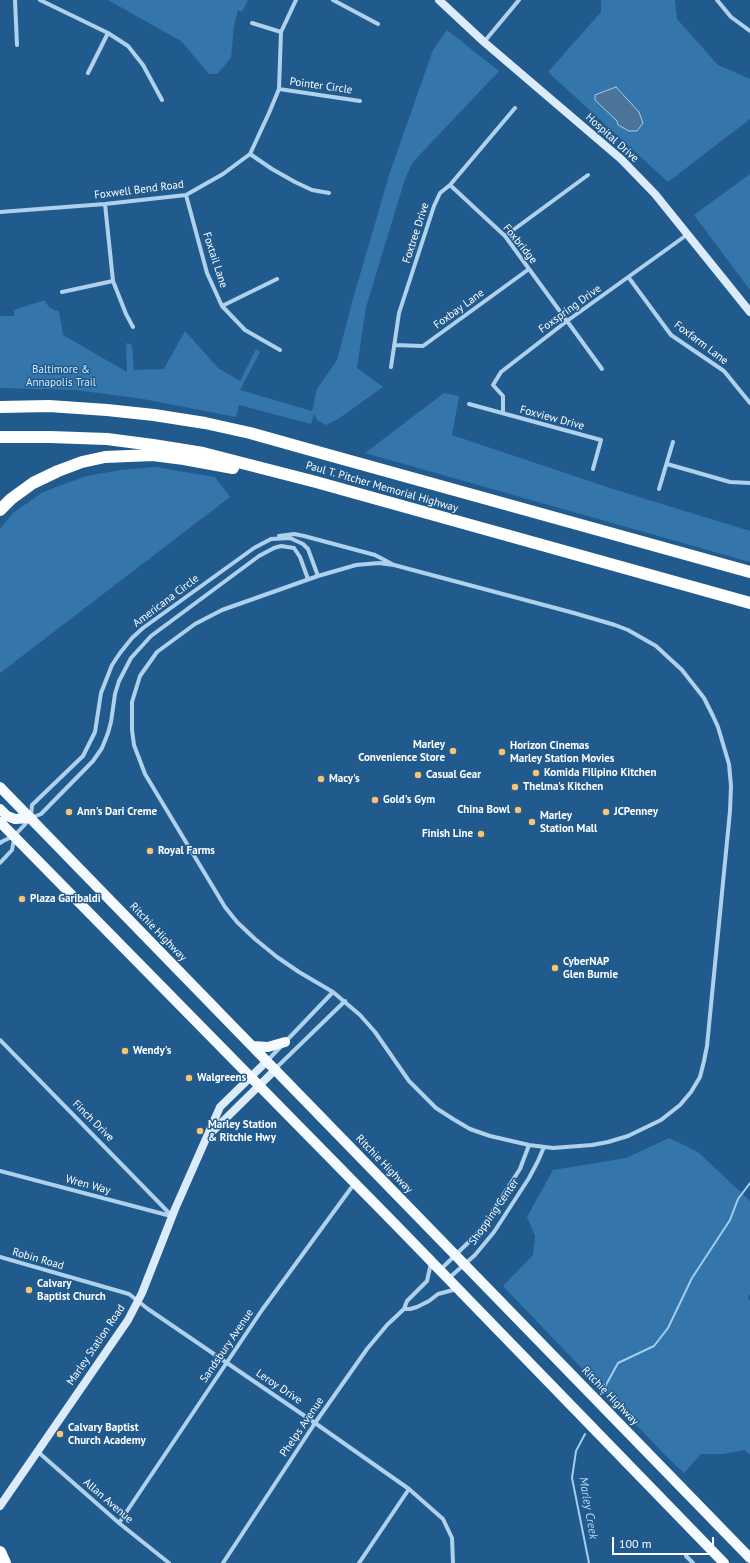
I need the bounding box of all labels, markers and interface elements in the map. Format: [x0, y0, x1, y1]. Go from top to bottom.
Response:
street label: Pointer Circle [289, 75, 353, 97]
street label: Hospital Drive [583, 111, 641, 165]
street label: Foxwell Bend Road [93, 178, 185, 202]
street label: Foxtree Drive [400, 201, 432, 265]
street label: Foxbridge [500, 222, 540, 266]
street label: Foxtail Lane [200, 230, 230, 290]
street label: Foxspring Drive [536, 282, 604, 336]
street label: Foxbay Lane [431, 286, 487, 332]
street label: Foxfarm Lane [671, 318, 731, 368]
park label: Baltimore & Annapolis Trail [26, 363, 96, 389]
street label: Foxview Drive [518, 403, 586, 433]
street label: Paul T. Pitcher Memorial Highway [304, 459, 460, 515]
street label: Americana Circle [130, 572, 202, 630]
place label: Marley Convenience Store [358, 738, 445, 764]
place label: Horizon Cinemas Marley Station Movies [510, 739, 614, 765]
marker: Marley Convenience Store [448, 746, 458, 756]
marker: Horizon Cinemas Marley Station Movies [497, 747, 507, 757]
place label: Komida Filipino Kitchen [544, 766, 656, 780]
place label: Casual Gear [426, 768, 481, 782]
marker: Komida Filipino Kitchen [531, 768, 541, 778]
marker: Casual Gear [413, 770, 423, 780]
place label: Macy's [329, 772, 360, 786]
marker: Macy's [316, 774, 326, 784]
place label: Thelma's Kitchen [523, 780, 603, 794]
marker: Thelma's Kitchen [510, 782, 520, 792]
place label: Gold's Gym [383, 793, 435, 807]
marker: Gold's Gym [370, 795, 380, 805]
place label: China Bowl [457, 803, 510, 817]
place label: Ann's Dari Creme [77, 805, 157, 819]
marker: China Bowl [513, 805, 523, 815]
place label: JCPenney [614, 805, 658, 819]
marker: Ann's Dari Creme [64, 807, 74, 817]
marker: JCPenney [601, 807, 611, 817]
place label: Marley Station Mall [540, 809, 597, 835]
marker: Marley Station Mall [527, 817, 537, 827]
place label: Finish Line [422, 827, 473, 841]
marker: Finish Line [476, 829, 486, 839]
place label: Royal Farms [158, 844, 215, 858]
marker: Royal Farms [145, 846, 155, 856]
place label: Plaza Garibaldi [30, 892, 101, 906]
marker: Plaza Garibaldi [17, 894, 27, 904]
street label: Ritchie Highway [127, 900, 189, 964]
place label: CyberNAP Glen Burnie [563, 955, 618, 981]
marker: CyberNAP Glen Burnie [550, 963, 560, 973]
place label: Wendy's [133, 1044, 171, 1058]
marker: Wendy's [120, 1046, 130, 1056]
place label: Walgreens [197, 1071, 246, 1085]
marker: Walgreens [184, 1073, 194, 1083]
street label: Finch Drive [70, 1098, 116, 1144]
place label: Marley Station & Ritchie Hwy [208, 1118, 277, 1144]
marker: Marley Station & Ritchie Hwy [195, 1126, 205, 1136]
street label: Ritchie Highway [353, 1132, 415, 1196]
street label: Wren Way [64, 1173, 112, 1197]
street label: Shopping Center [466, 1176, 522, 1248]
street label: Robin Road [11, 1245, 65, 1273]
place label: Calvary Baptist Church [37, 1277, 106, 1303]
marker: Calvary Baptist Church [24, 1285, 34, 1295]
street label: Marley Station Road [64, 1302, 128, 1388]
street label: Sandsbury Avenue [198, 1307, 256, 1385]
street label: Ritchie Highway [579, 1364, 641, 1428]
street label: Leroy Drive [253, 1367, 305, 1407]
street label: Phelps Avenue [277, 1395, 327, 1459]
place label: Calvary Baptist Church Academy [68, 1421, 146, 1447]
marker: Calvary Baptist Church Academy [55, 1429, 65, 1439]
street label: Allan Avenue [80, 1476, 136, 1526]
water label: Marley Creek [575, 1476, 601, 1540]
scale bar [614, 1529, 716, 1555]
text: 100 m [619, 1536, 652, 1551]

